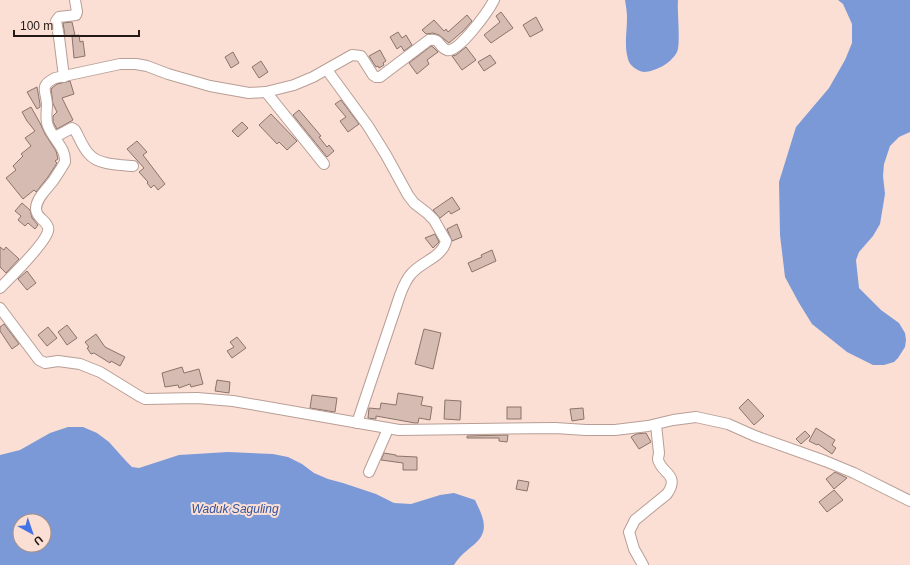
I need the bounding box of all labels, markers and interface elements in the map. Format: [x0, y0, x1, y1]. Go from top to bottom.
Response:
scale bar [14, 12, 139, 38]
text: 100 m [20, 19, 53, 33]
water label: Waduk Saguling [191, 502, 279, 516]
north arrow [12, 513, 52, 553]
text: U [31, 534, 45, 548]

